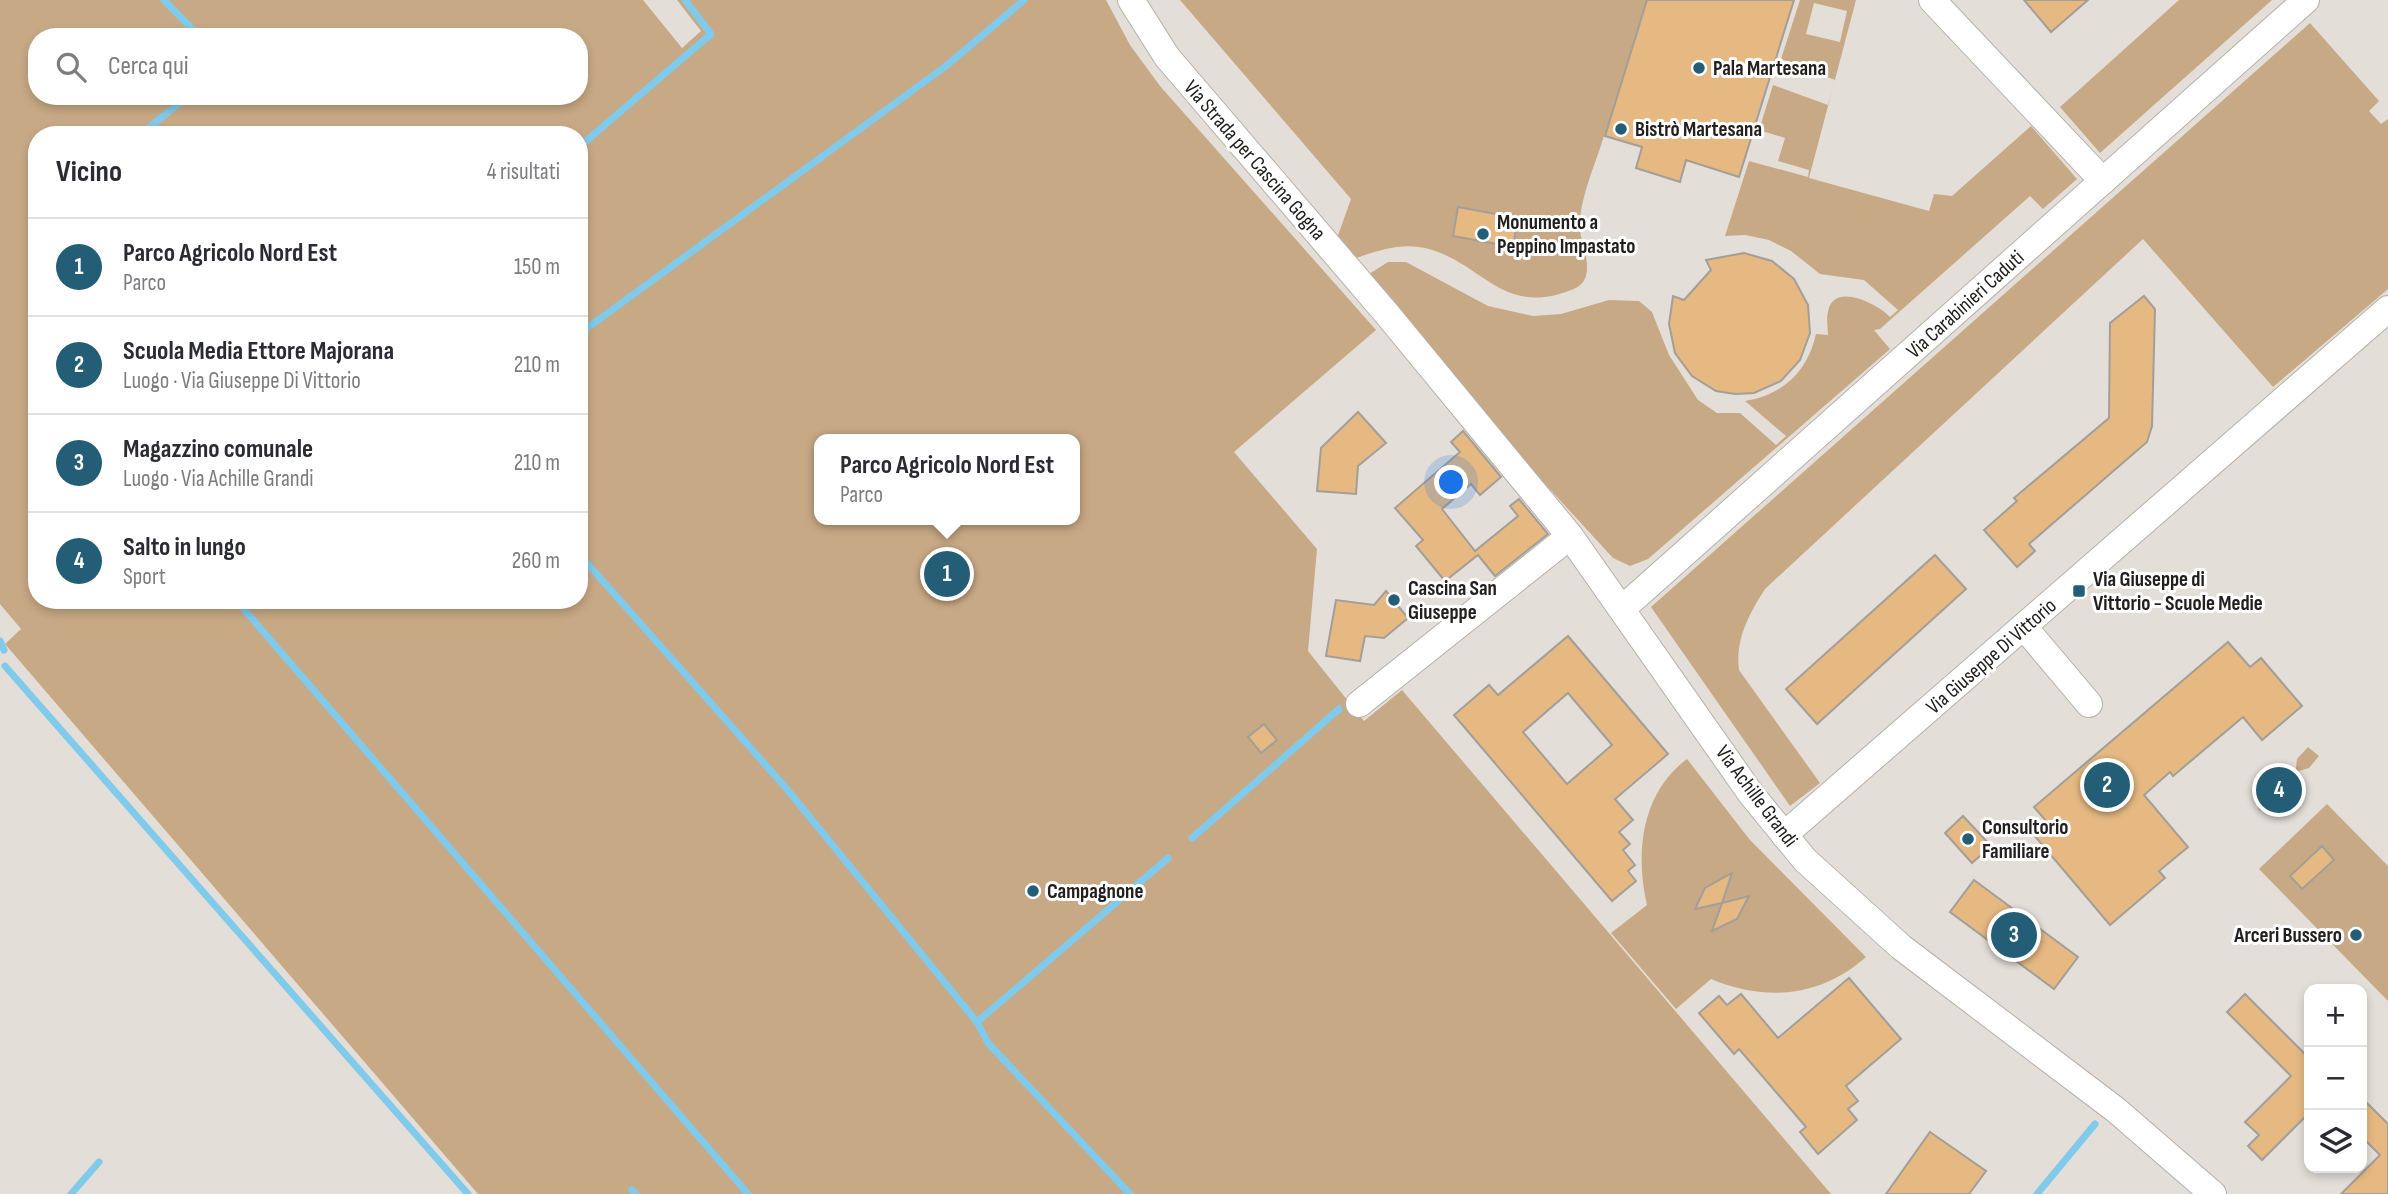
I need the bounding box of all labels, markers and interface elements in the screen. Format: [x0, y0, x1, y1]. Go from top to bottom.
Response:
search box [28, 28, 588, 105]
icon: search [52, 48, 90, 86]
text: Cerca qui [108, 51, 189, 82]
place label: Pala Martesana [1713, 56, 1826, 81]
marker: Pala Martesana [1691, 60, 1707, 76]
street label: Via Strada per Cascina Gogna [1178, 75, 1331, 245]
place label: Bistrò Martesana [1635, 117, 1762, 142]
marker: Bistrò Martesana [1613, 121, 1629, 137]
text: Vicino [56, 154, 122, 190]
text: 4 risultati [487, 158, 560, 186]
place label: Monumento a Peppino Impastato [1497, 210, 1635, 259]
marker: Monumento a Peppino Impastato [1475, 226, 1491, 242]
text: Parco Agricolo Nord Est [123, 238, 337, 269]
street label: Via Carabinieri Caduti [1901, 245, 2029, 364]
text: 1 [74, 253, 84, 281]
text: 150 m [514, 253, 560, 281]
text: Parco [123, 269, 166, 297]
text: Scuola Media Ettore Majorana [123, 336, 394, 367]
text: 2 [74, 351, 84, 379]
text: 210 m [514, 351, 560, 379]
text: Luogo · Via Giuseppe Di Vittorio [123, 367, 361, 395]
text: Magazzino comunale [123, 434, 313, 465]
popup [814, 434, 1080, 525]
text: 3 [74, 449, 84, 477]
text: 210 m [514, 449, 560, 477]
text: Parco Agricolo Nord Est [840, 450, 1054, 481]
text: Luogo · Via Achille Grandi [123, 465, 314, 493]
your location [1434, 465, 1468, 499]
text: Parco [840, 481, 883, 509]
text: Salto in lungo [123, 532, 246, 563]
text: 4 [74, 547, 84, 575]
text: 260 m [512, 547, 560, 575]
pin: 1 [924, 548, 970, 600]
text: Sport [123, 563, 166, 591]
place label: Via Giuseppe di Vittorio - Scuole Medie [2093, 567, 2263, 616]
place label: Cascina San Giuseppe [1408, 576, 1497, 625]
marker: Via Giuseppe di Vittorio - Scuole Medie [2071, 583, 2087, 599]
marker: Cascina San Giuseppe [1386, 592, 1402, 608]
street label: Via Giuseppe Di Vittorio [1921, 593, 2061, 720]
street label: Via Achille Grandi [1710, 740, 1803, 852]
pin: 2 [2084, 759, 2130, 811]
pin: 4 [2256, 764, 2302, 816]
place label: Consultorio Familiare [1982, 815, 2069, 864]
marker: Consultorio Familiare [1960, 831, 1976, 847]
place label: Campagnone [1047, 879, 1143, 904]
marker: Campagnone [1025, 883, 1041, 899]
pin: 3 [1991, 909, 2037, 961]
place label: Arceri Bussero [2233, 923, 2342, 948]
marker: Arceri Bussero [2348, 927, 2364, 943]
map controls [2304, 984, 2367, 1173]
button: + [2304, 984, 2367, 1047]
button: − [2304, 1047, 2367, 1110]
button: layers [2304, 1110, 2367, 1173]

